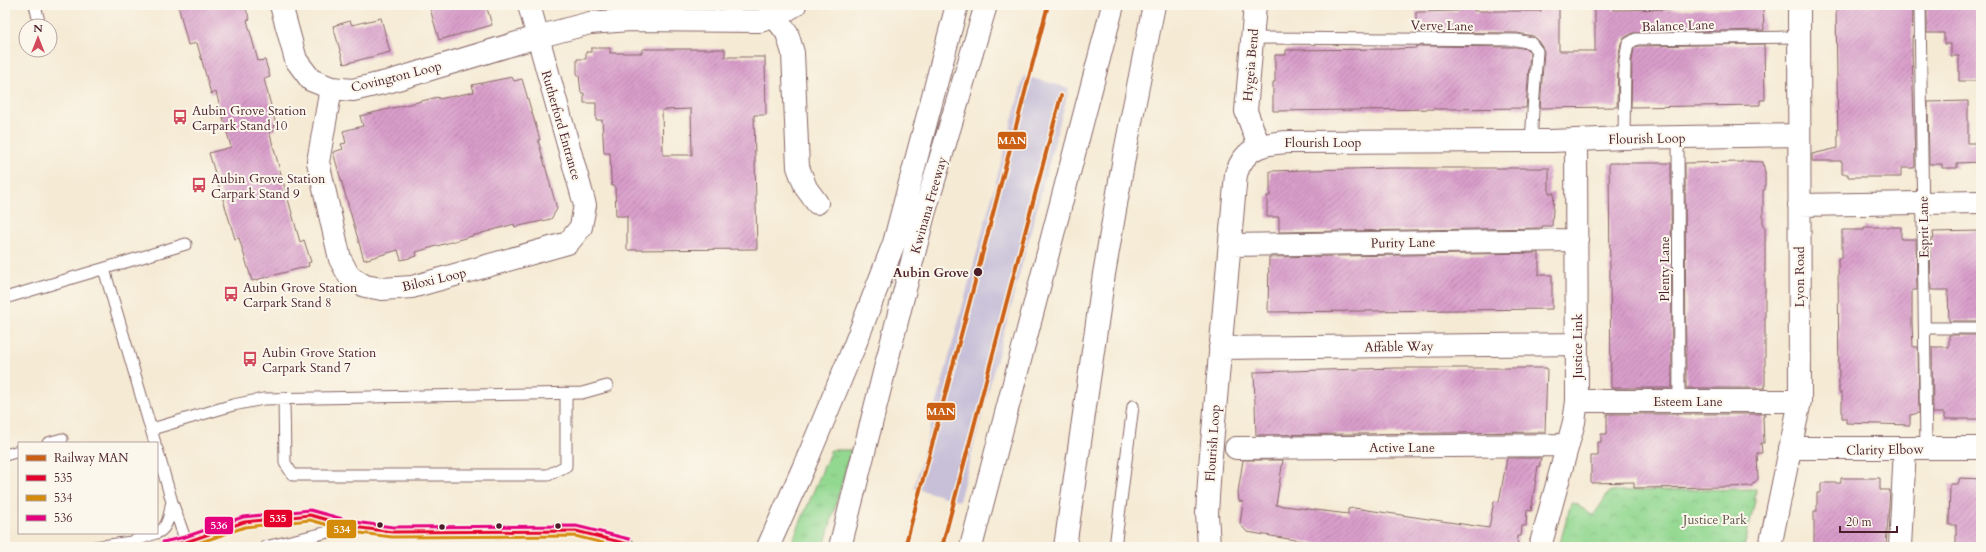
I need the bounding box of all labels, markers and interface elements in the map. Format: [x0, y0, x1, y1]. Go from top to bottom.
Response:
street label: Verve Lane [1410, 16, 1474, 36]
street label: Balance Lane [1641, 16, 1715, 36]
north arrow [18, 18, 58, 58]
text: N [33, 21, 43, 36]
street label: Hygeia Bend [1239, 28, 1263, 102]
street label: Covington Loop [349, 57, 443, 97]
street label: Rutherford Entrance [537, 68, 585, 182]
place label: Aubin Grove Station Carpark Stand 10 [192, 102, 307, 135]
bus stop icon: Aubin Grove Station Carpark Stand 10 [171, 108, 189, 126]
street label: Flourish Loop [1608, 129, 1686, 149]
line badge: MAN [997, 131, 1027, 150]
text: MAN [998, 133, 1027, 148]
street label: Flourish Loop [1284, 134, 1362, 152]
street label: Kwinana Freeway [907, 155, 951, 256]
place label: Aubin Grove Station Carpark Stand 9 [211, 170, 326, 203]
bus stop icon: Aubin Grove Station Carpark Stand 9 [190, 176, 208, 194]
street label: Esprit Lane [1914, 196, 1934, 258]
street label: Purity Lane [1371, 233, 1435, 253]
street label: Plenty Lane [1656, 236, 1674, 302]
street label: Lyon Road [1791, 246, 1809, 308]
street label: Biloxi Loop [400, 264, 468, 296]
place label: Aubin Grove [893, 264, 969, 282]
marker: Aubin Grove [972, 266, 984, 278]
place label: Aubin Grove Station Carpark Stand 8 [243, 279, 358, 312]
bus stop icon: Aubin Grove Station Carpark Stand 8 [222, 285, 240, 303]
street label: Justice Link [1569, 314, 1587, 380]
street label: Affable Way [1364, 337, 1434, 357]
place label: Aubin Grove Station Carpark Stand 7 [262, 344, 377, 377]
bus stop icon: Aubin Grove Station Carpark Stand 7 [241, 350, 259, 368]
street label: Esteem Lane [1653, 393, 1723, 411]
line badge: MAN [926, 402, 956, 421]
text: MAN [927, 404, 956, 419]
street label: Flourish Loop [1201, 404, 1225, 482]
street label: Active Lane [1369, 439, 1435, 457]
street label: Clarity Elbow [1846, 440, 1924, 460]
legend [18, 442, 158, 534]
text: Railway MAN [54, 450, 129, 466]
text: 535 [54, 470, 72, 486]
text: 534 [54, 490, 72, 506]
scale bar [1840, 508, 1897, 534]
line badge: 535 [263, 509, 293, 528]
text: 536 [54, 510, 72, 526]
text: 535 [270, 511, 287, 526]
park label: Justice Park [1681, 511, 1747, 529]
text: 20 m [1846, 514, 1873, 530]
line badge: 536 [204, 516, 234, 535]
text: 536 [211, 518, 228, 533]
line badge: 534 [326, 519, 357, 539]
unlabelled marker [375, 520, 385, 530]
unlabelled marker [494, 521, 504, 531]
unlabelled marker [553, 521, 563, 531]
text: 534 [334, 522, 351, 537]
unlabelled marker [437, 522, 447, 532]

